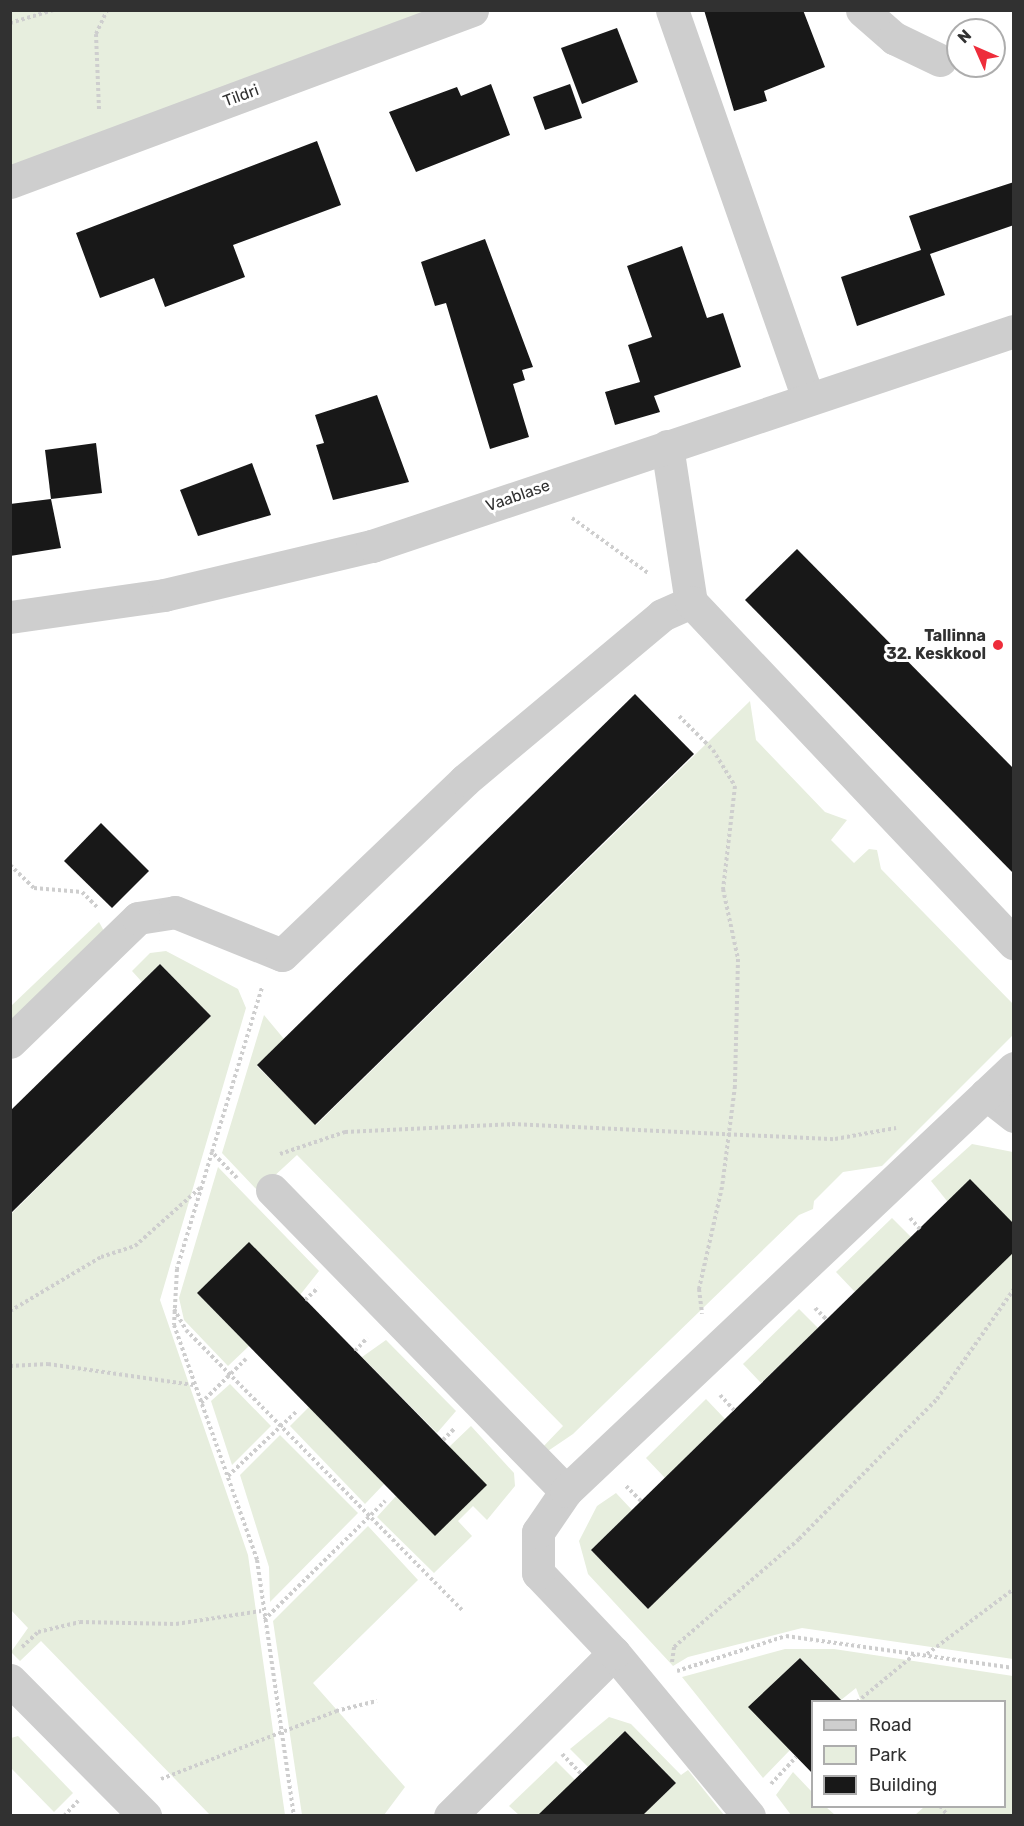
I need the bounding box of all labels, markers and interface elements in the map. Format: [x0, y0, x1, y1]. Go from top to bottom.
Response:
north arrow [946, 18, 1006, 78]
text: N [954, 26, 975, 47]
street label: Tildri [221, 81, 261, 111]
street label: Vaablase [483, 476, 553, 516]
place label: Tallinna 32. Keskkool [886, 626, 986, 664]
marker: Tallinna 32. Keskkool [991, 638, 1005, 652]
legend [811, 1700, 1006, 1808]
text: Road [869, 1714, 912, 1736]
text: Park [869, 1744, 906, 1766]
text: Building [869, 1774, 937, 1796]

